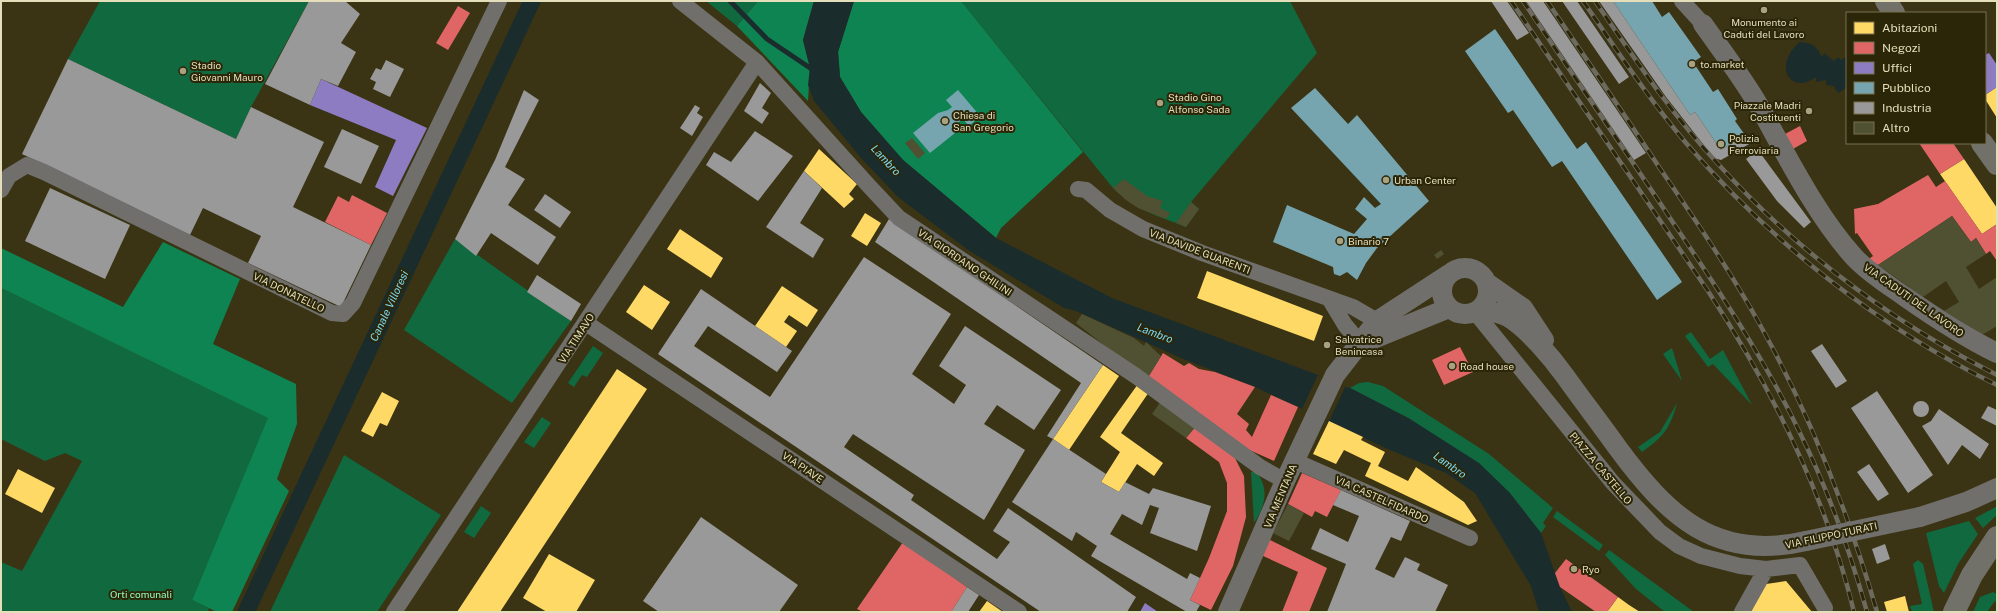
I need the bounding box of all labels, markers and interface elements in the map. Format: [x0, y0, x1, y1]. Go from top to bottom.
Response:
marker: Monumento ai Caduti del Lavoro [1759, 5, 1769, 15]
legend [1846, 12, 1986, 144]
place label: Monumento ai Caduti del Lavoro [1724, 16, 1805, 40]
text: Abitazioni [1882, 21, 1937, 35]
text: Negozi [1882, 41, 1920, 55]
place label: to.market [1700, 58, 1745, 70]
place label: Stadio Giovanni Mauro [191, 59, 263, 83]
marker: to.market [1687, 59, 1697, 69]
text: Uffici [1882, 61, 1912, 75]
marker: Stadio Giovanni Mauro [178, 66, 188, 76]
text: Pubblico [1882, 81, 1931, 95]
place label: Stadio Gino Alfonso Sada [1168, 91, 1230, 115]
marker: Stadio Gino Alfonso Sada [1155, 98, 1165, 108]
place label: Piazzale Madri Costituenti [1734, 99, 1801, 123]
text: Industria [1882, 101, 1931, 115]
marker: Piazzale Madri Costituenti [1804, 106, 1814, 116]
place label: Chiesa di San Gregorio [953, 109, 1014, 133]
marker: Chiesa di San Gregorio [940, 116, 950, 126]
text: Altro [1882, 121, 1910, 135]
place label: Polizia Ferroviaria [1729, 132, 1779, 156]
marker: Polizia Ferroviaria [1716, 139, 1726, 149]
water label: Lambro [869, 142, 903, 178]
place label: Urban Center [1394, 174, 1456, 186]
marker: Urban Center [1381, 175, 1391, 185]
street label: VIA GIORDANO GHILINI [916, 226, 1014, 298]
street label: VIA DAVIDE GUARENTI [1148, 226, 1252, 276]
place label: Binario 7 [1348, 235, 1389, 247]
marker: Binario 7 [1335, 236, 1345, 246]
street label: VIA CADUTI DEL LAVORO [1862, 261, 1966, 339]
water label: Canale Villoresi [367, 269, 411, 343]
street label: VIA DONATELLO [251, 270, 327, 314]
street label: VIA TIMAVO [556, 311, 596, 365]
water label: Lambro [1135, 321, 1175, 345]
place label: Salvatrice Benincasa [1335, 333, 1383, 357]
marker: Salvatrice Benincasa [1322, 340, 1332, 350]
place label: Road house [1460, 360, 1514, 372]
marker: Road house [1447, 361, 1457, 371]
street label: PIAZZA CASTELLO [1567, 430, 1635, 506]
street label: VIA PIAVE [780, 449, 826, 485]
water label: Lambro [1431, 449, 1469, 481]
street label: VIA MENTANA [1261, 462, 1299, 530]
street label: VIA CASTELFIDARDO [1333, 473, 1431, 525]
street label: VIA FILIPPO TURATI [1784, 519, 1878, 551]
place label: Ryo [1582, 563, 1600, 575]
marker: Ryo [1569, 564, 1579, 574]
park label: Orti comunali [110, 588, 172, 600]

